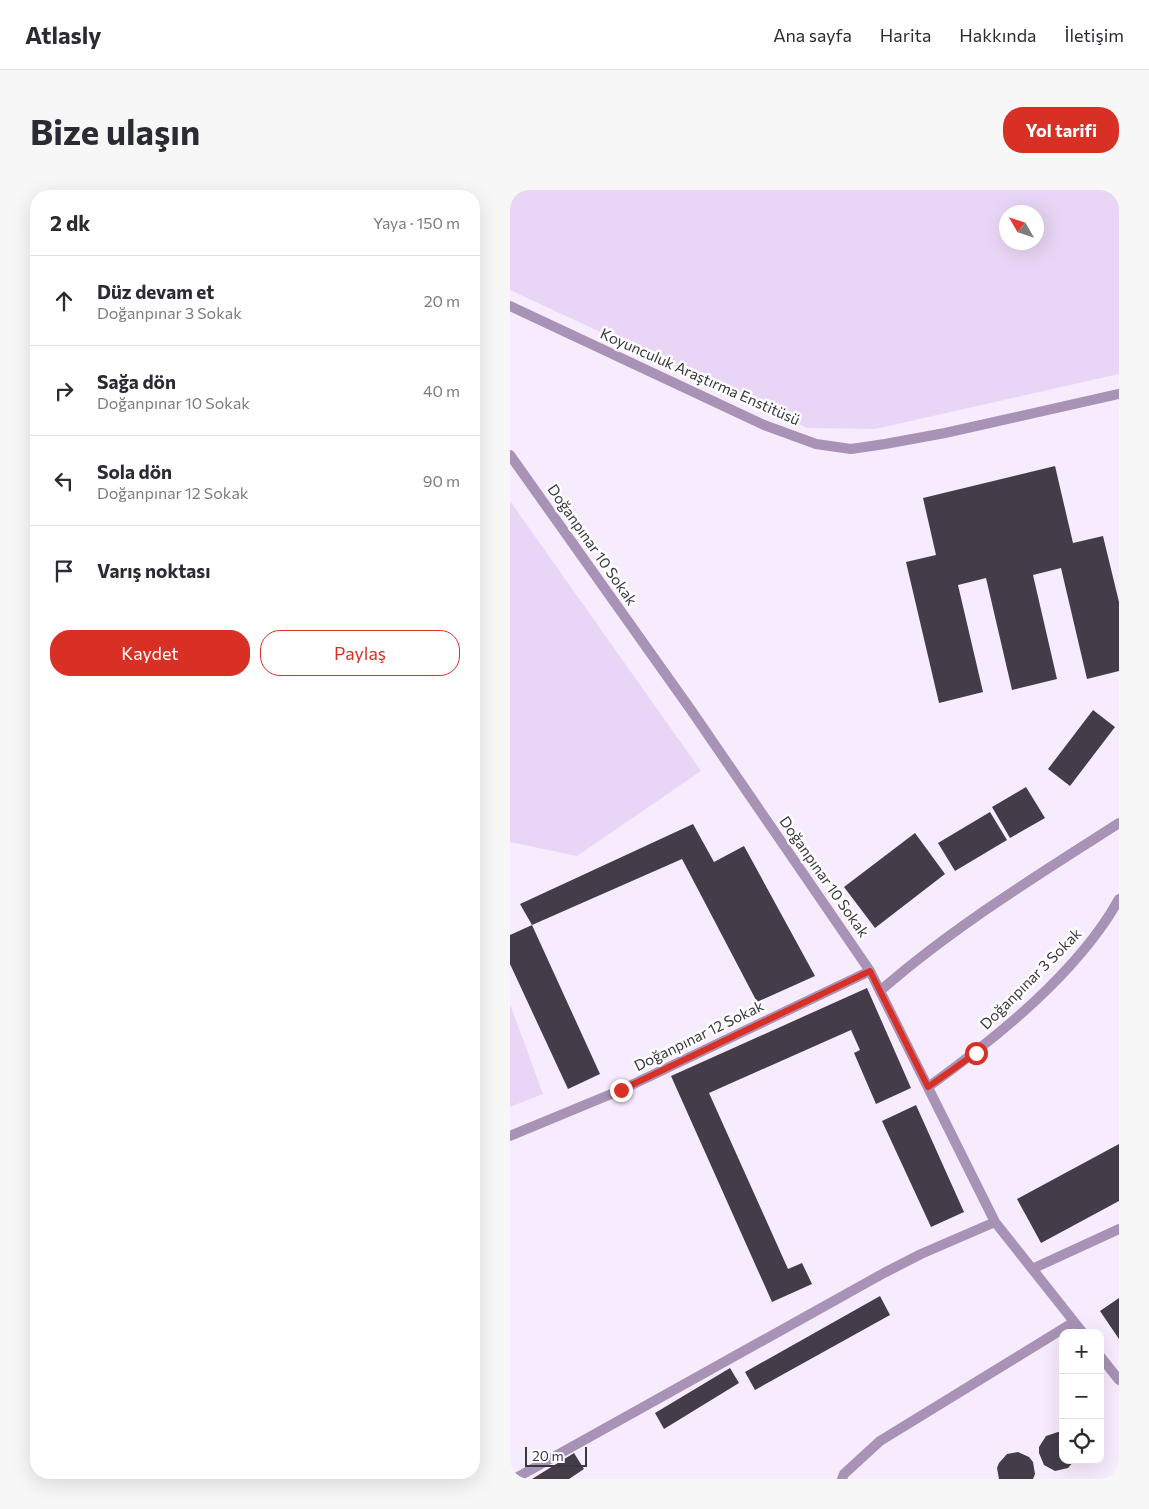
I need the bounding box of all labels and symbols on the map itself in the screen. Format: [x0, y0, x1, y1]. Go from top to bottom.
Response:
north arrow [999, 205, 1044, 250]
street label: Koyunculuk Araştırma Enstitüsü [598, 324, 803, 428]
street label: Doğanpınar 10 Sokak [544, 481, 641, 608]
street label: Doğanpınar 10 Sokak [776, 813, 873, 940]
street label: Doğanpınar 3 Sokak [976, 924, 1085, 1033]
street label: Doğanpınar 12 Sokak [631, 996, 766, 1074]
route start [965, 1042, 988, 1065]
route end [610, 1079, 633, 1102]
scale bar [525, 1444, 588, 1467]

